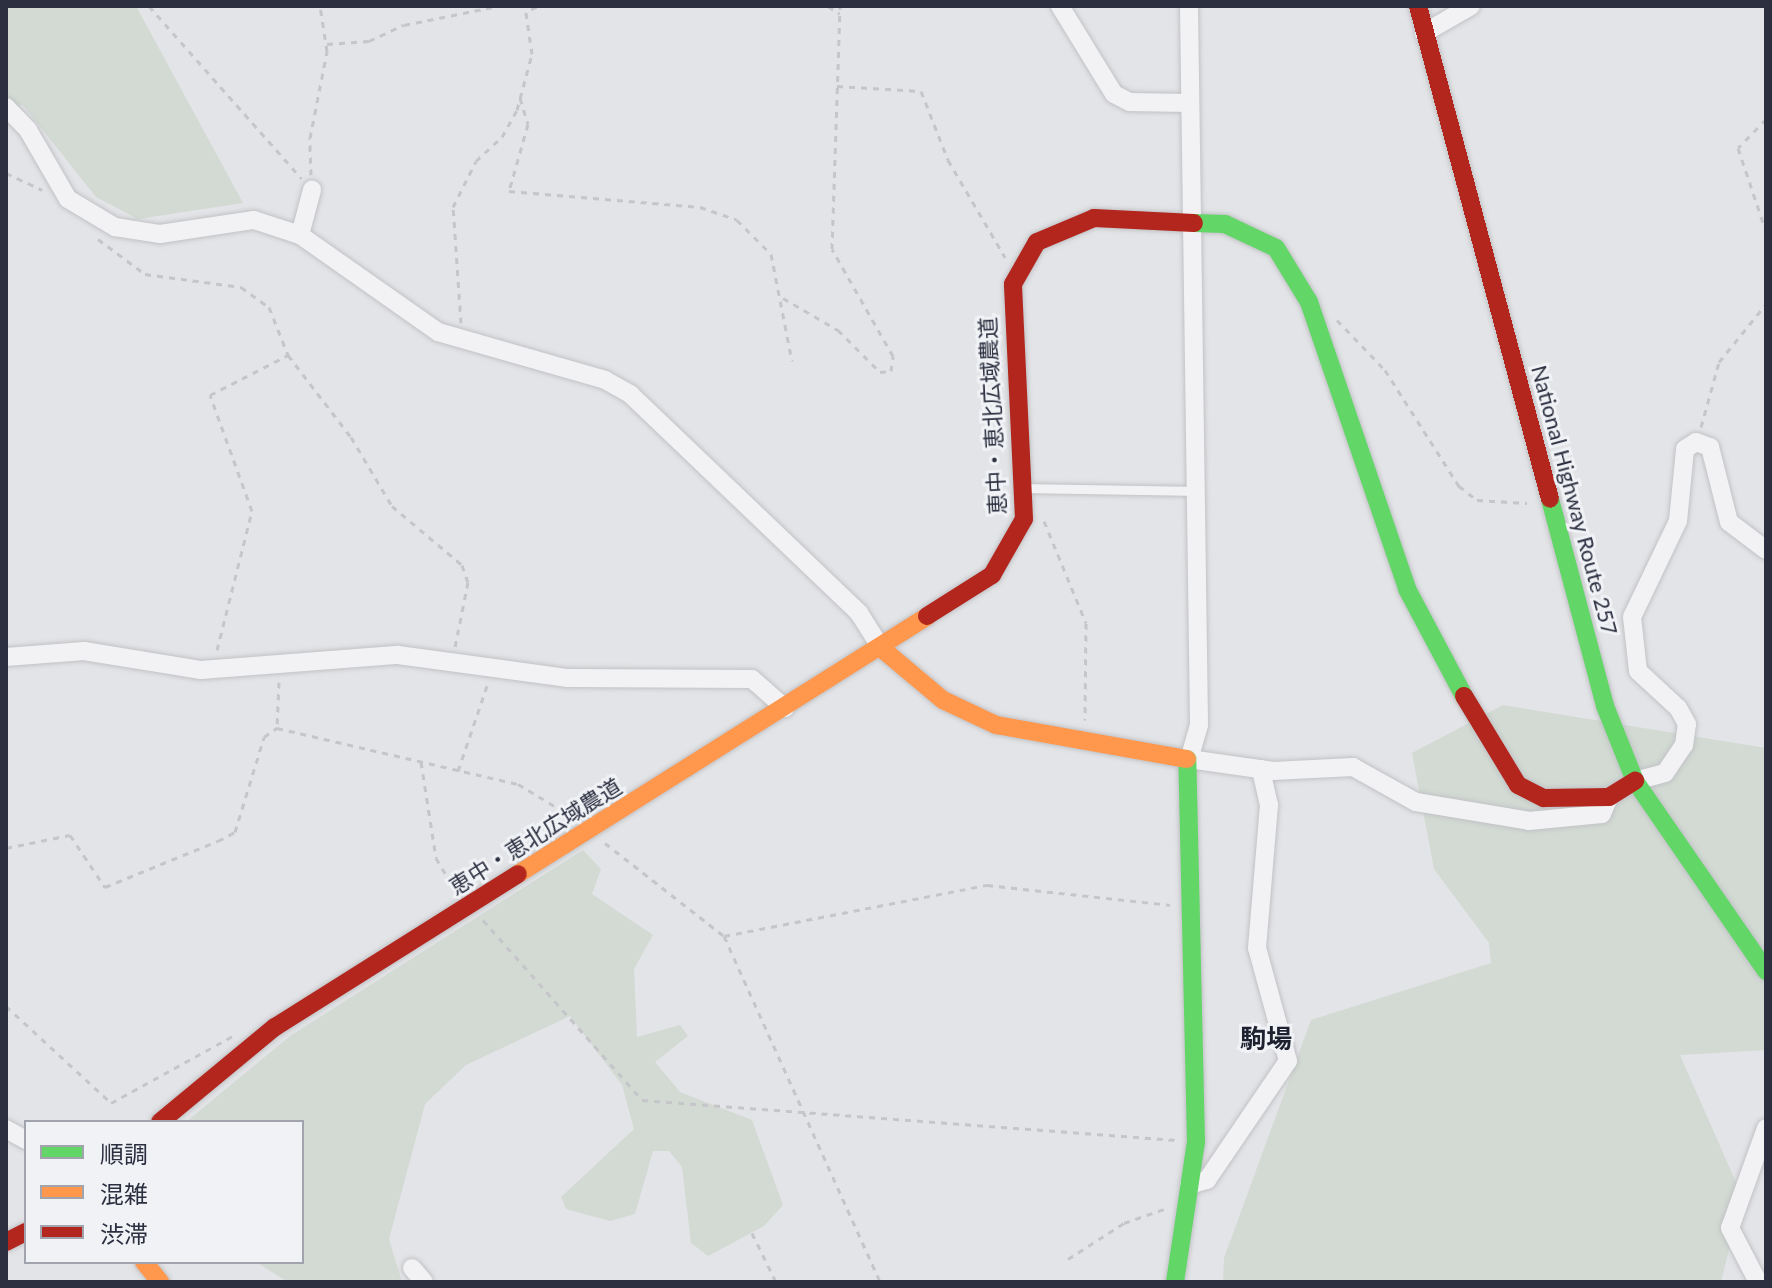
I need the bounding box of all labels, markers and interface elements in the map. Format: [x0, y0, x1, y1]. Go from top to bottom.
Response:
street label: 恵中・恵北広域農道 [974, 316, 1010, 516]
street label: National Highway Route 257 [1526, 362, 1624, 638]
street label: 恵中・恵北広域農道 [444, 772, 626, 900]
district label: 駒場 [1240, 1023, 1292, 1055]
legend [24, 1120, 304, 1264]
text: 順調 [100, 1139, 148, 1168]
text: 混雑 [100, 1179, 148, 1208]
text: 渋滞 [100, 1219, 148, 1248]

